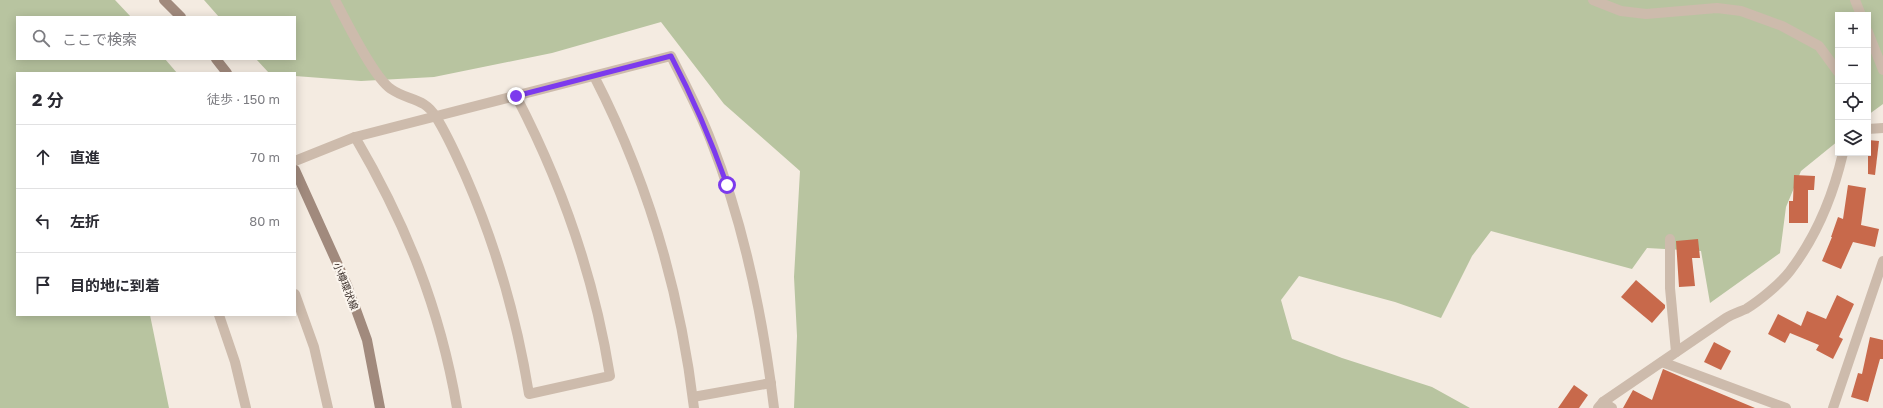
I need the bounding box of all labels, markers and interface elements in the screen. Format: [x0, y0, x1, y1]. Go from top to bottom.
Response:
map controls [1835, 12, 1871, 156]
button: + [1835, 12, 1871, 48]
search box [16, 16, 296, 60]
icon: search [30, 27, 52, 49]
text: ここで検索 [62, 30, 137, 48]
button: − [1835, 48, 1871, 84]
button: locate [1835, 84, 1871, 120]
route end [507, 87, 525, 105]
text: 2 分 [32, 89, 64, 110]
text: 徒歩 · 150 m [207, 91, 280, 107]
button: layers [1835, 120, 1871, 156]
icon: ahead [32, 146, 54, 168]
text: 直進 [70, 148, 100, 166]
text: 70 m [250, 149, 280, 165]
route start [718, 176, 736, 194]
icon: left [32, 210, 54, 232]
text: 左折 [70, 212, 100, 230]
text: 80 m [249, 213, 280, 229]
street label: 小樽環状線 [331, 261, 361, 311]
icon: arrive [32, 274, 54, 296]
text: 目的地に到着 [70, 276, 160, 294]

